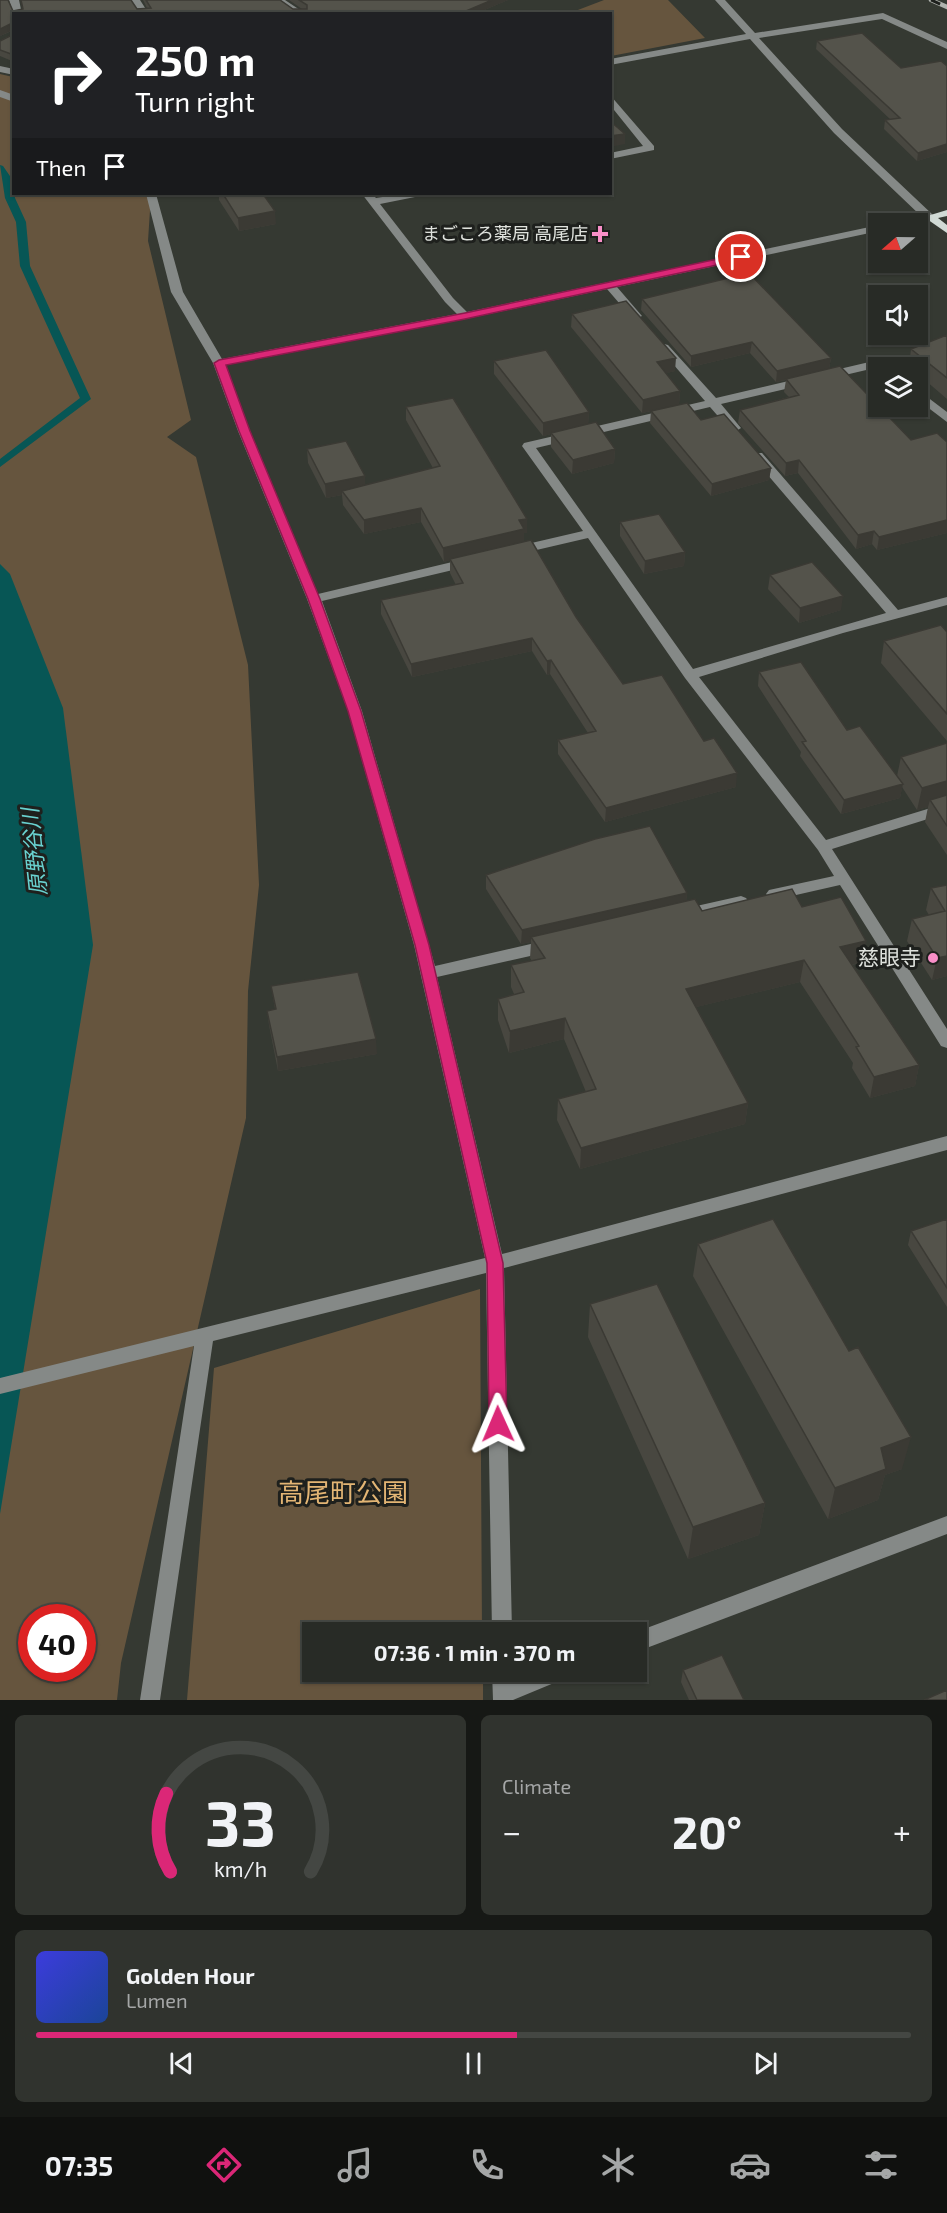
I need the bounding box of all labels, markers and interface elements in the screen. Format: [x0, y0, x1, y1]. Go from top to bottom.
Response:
text: 250 m [135, 34, 255, 84]
icon: right [36, 36, 114, 114]
text: Turn right [135, 85, 255, 117]
icon: arrive [98, 150, 131, 183]
text: Then [36, 154, 86, 180]
north arrow [868, 213, 928, 273]
map controls [868, 213, 928, 417]
place label: まごころ薬局 高尾店 [422, 222, 588, 244]
marker: まごころ薬局 高尾店 [593, 227, 607, 241]
pin [715, 231, 766, 282]
icon: arrive [724, 240, 757, 273]
button: sound [868, 285, 928, 345]
button: layers [868, 357, 928, 417]
water label: 原野谷川 [15, 805, 51, 897]
place label: 慈眼寺 [858, 944, 921, 969]
marker: 慈眼寺 [926, 951, 940, 965]
position arrow [466, 1392, 530, 1456]
park label: 高尾町公園 [278, 1476, 408, 1507]
speed limit sign: 40 [18, 1604, 96, 1682]
text: 07:36 · 1 min · 370 m [374, 1639, 575, 1665]
text: Climate [502, 1774, 571, 1798]
text: 33 [205, 1784, 276, 1859]
text: 20° [672, 1804, 742, 1858]
text: − [502, 1811, 521, 1851]
text: + [893, 1811, 911, 1851]
text: km/h [214, 1856, 267, 1881]
text: Golden Hour [126, 1962, 255, 1988]
text: Lumen [126, 1988, 188, 2012]
icon: previous [165, 2047, 198, 2080]
icon: pause [457, 2047, 490, 2080]
icon: next [749, 2047, 782, 2080]
icon: directions [203, 2144, 245, 2186]
icon: music [334, 2144, 376, 2186]
icon: phone [466, 2144, 508, 2186]
icon: climate [597, 2144, 639, 2186]
icon: car [729, 2144, 771, 2186]
icon: filters [860, 2144, 902, 2186]
text: 07:35 [45, 2149, 113, 2181]

